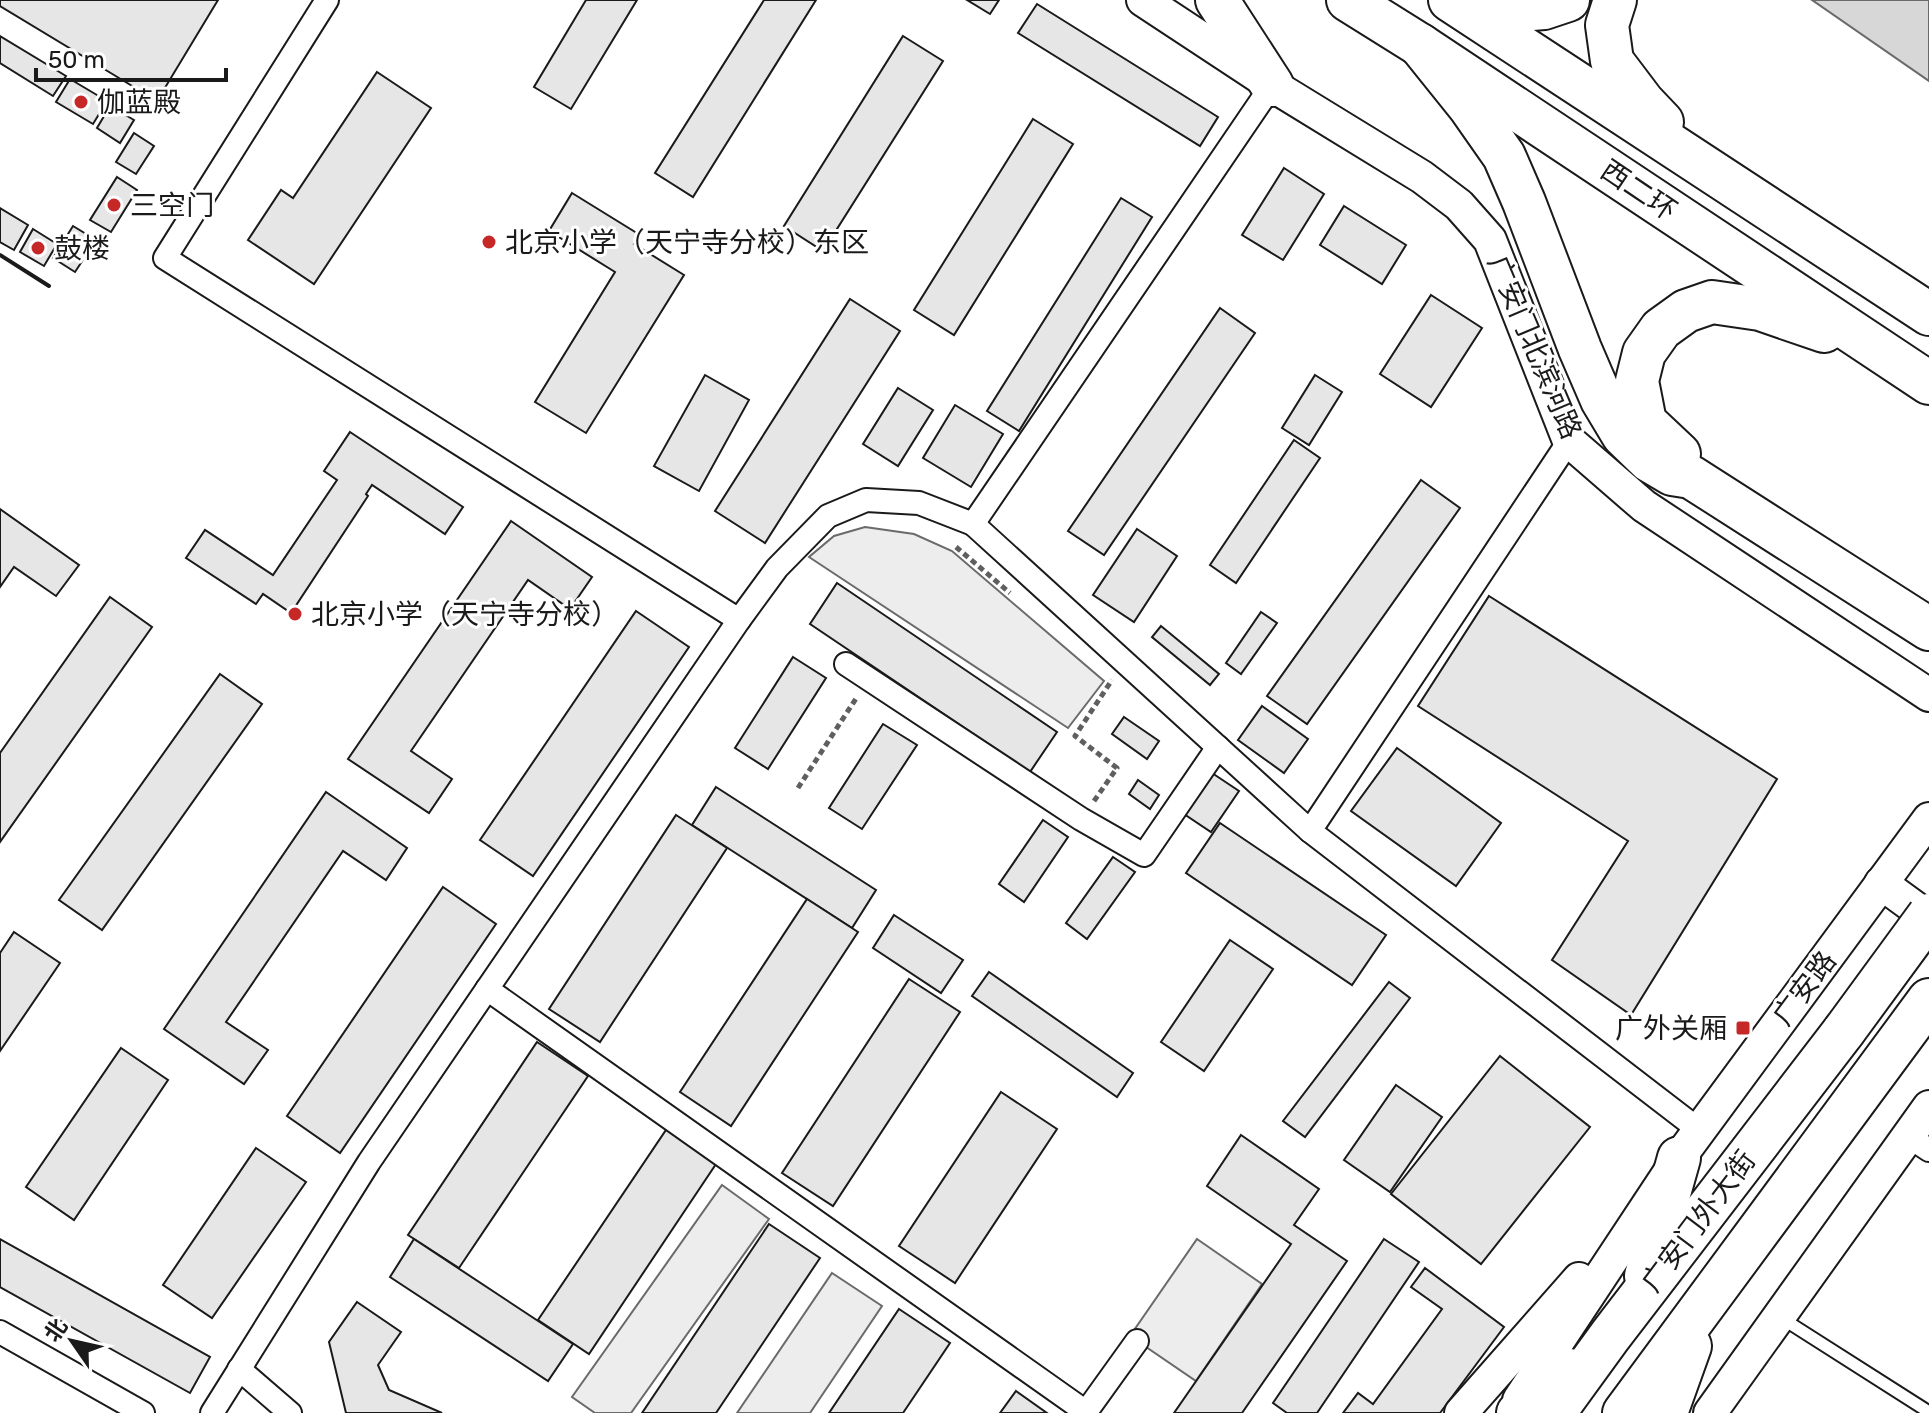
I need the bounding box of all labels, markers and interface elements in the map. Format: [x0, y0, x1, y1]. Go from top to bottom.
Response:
scale bar [36, 32, 226, 82]
text: 50 m [48, 46, 105, 74]
place label: 伽蓝殿 [97, 86, 181, 119]
marker: 伽蓝殿 [72, 93, 90, 111]
street label: 西二环 [1595, 153, 1683, 228]
place label: 三空门 [130, 189, 214, 222]
marker: 三空门 [105, 196, 123, 214]
place label: 北京小学（天宁寺分校）东区 [505, 226, 869, 259]
place label: 鼓楼 [54, 232, 110, 265]
marker: 北京小学（天宁寺分校）东区 [480, 233, 498, 251]
marker: 鼓楼 [29, 239, 47, 257]
street label: 广安门北滨河路 [1481, 251, 1588, 444]
place label: 北京小学（天宁寺分校） [311, 598, 619, 631]
marker: 北京小学（天宁寺分校） [286, 605, 304, 623]
street label: 广安路 [1766, 945, 1843, 1032]
place label: 广外关厢 [1615, 1012, 1727, 1045]
marker: 广外关厢 [1734, 1019, 1752, 1037]
street label: 广安门外大街 [1635, 1144, 1762, 1298]
north arrow [32, 1301, 112, 1381]
text: 北 [38, 1313, 73, 1347]

